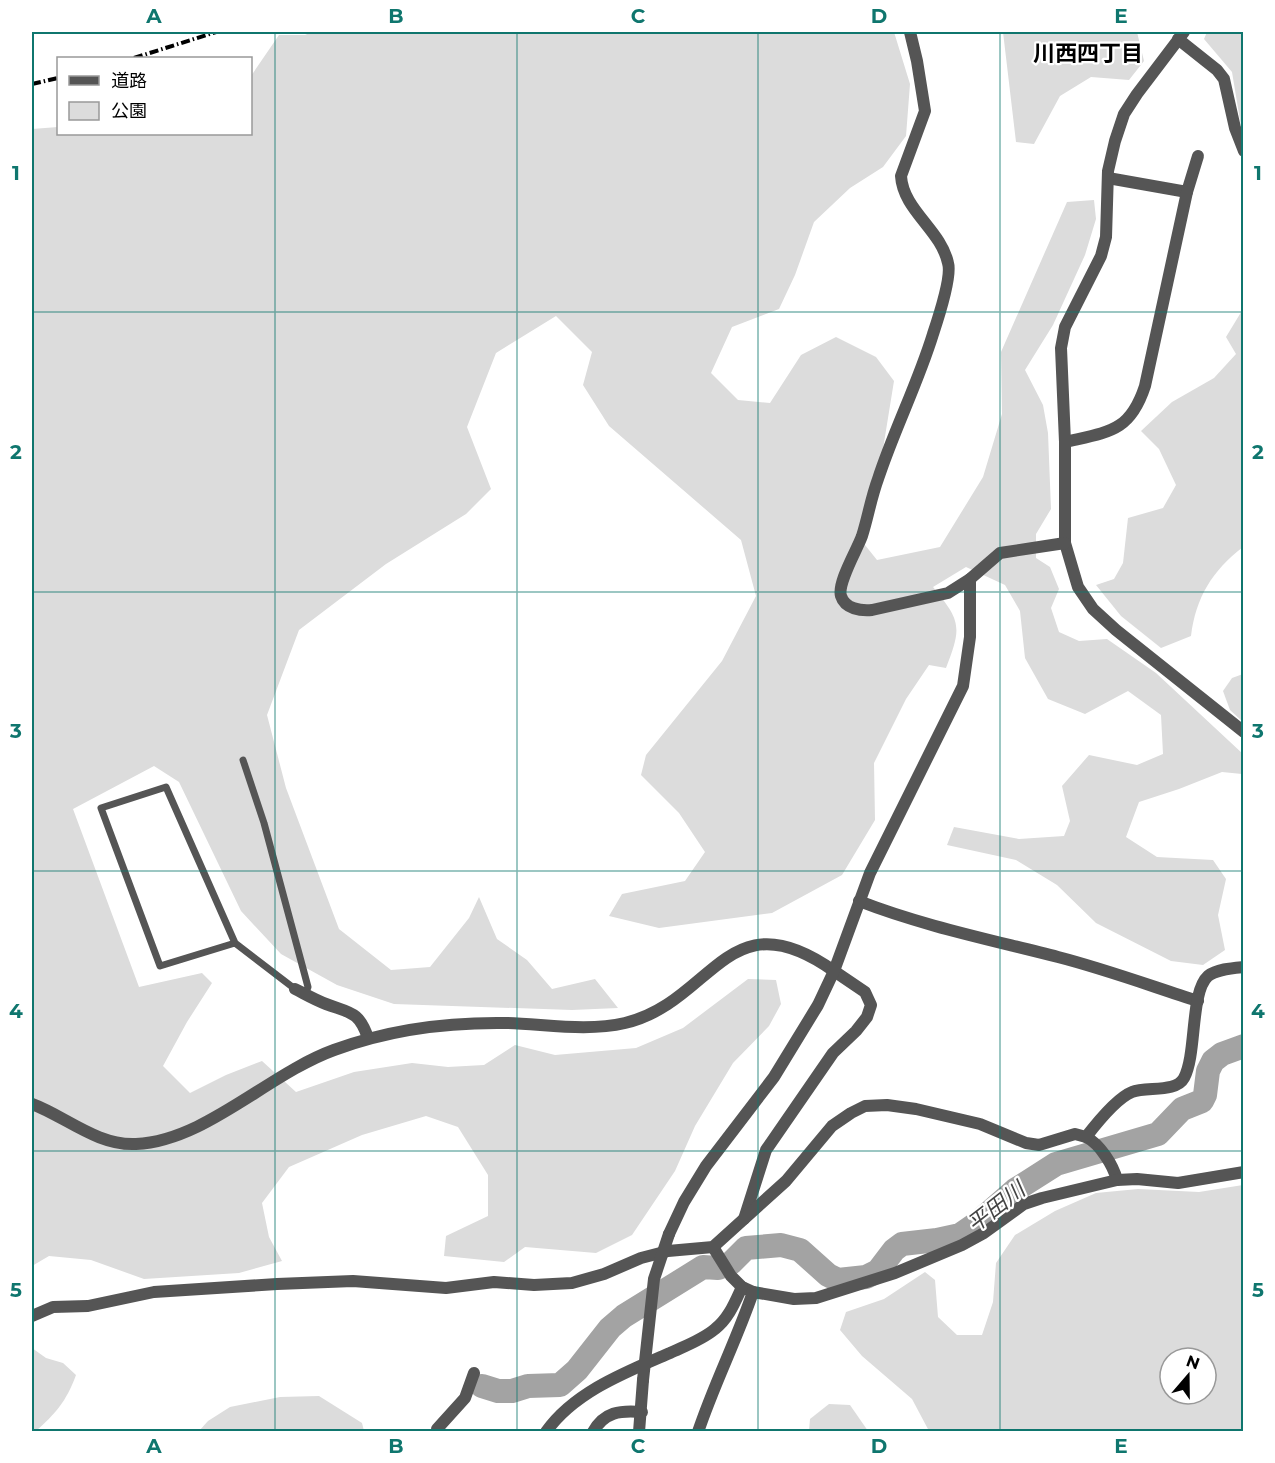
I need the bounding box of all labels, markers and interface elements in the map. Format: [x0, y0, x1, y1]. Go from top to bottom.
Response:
text: A [145, 4, 162, 28]
text: B [388, 4, 404, 28]
text: C [631, 4, 646, 28]
text: D [871, 4, 887, 28]
text: E [1114, 4, 1128, 28]
district label: 川西四丁目 [1033, 40, 1143, 67]
legend [57, 57, 252, 135]
text: 道路 [111, 70, 147, 92]
text: 公園 [111, 100, 147, 122]
text: 1 [12, 161, 20, 185]
text: 1 [1254, 161, 1262, 185]
text: 2 [10, 440, 22, 464]
text: 2 [1252, 440, 1264, 464]
text: 3 [9, 719, 22, 743]
text: 3 [1251, 719, 1264, 743]
text: 4 [9, 999, 23, 1023]
text: 4 [1251, 999, 1265, 1023]
water label: 平田川 [962, 1175, 1032, 1238]
text: 5 [10, 1278, 22, 1302]
text: 5 [1252, 1278, 1264, 1302]
north arrow [1158, 1346, 1218, 1406]
text: N [1184, 1351, 1202, 1374]
text: A [145, 1434, 162, 1458]
text: B [388, 1434, 404, 1458]
text: C [631, 1434, 646, 1458]
text: D [871, 1434, 887, 1458]
text: E [1114, 1434, 1128, 1458]

